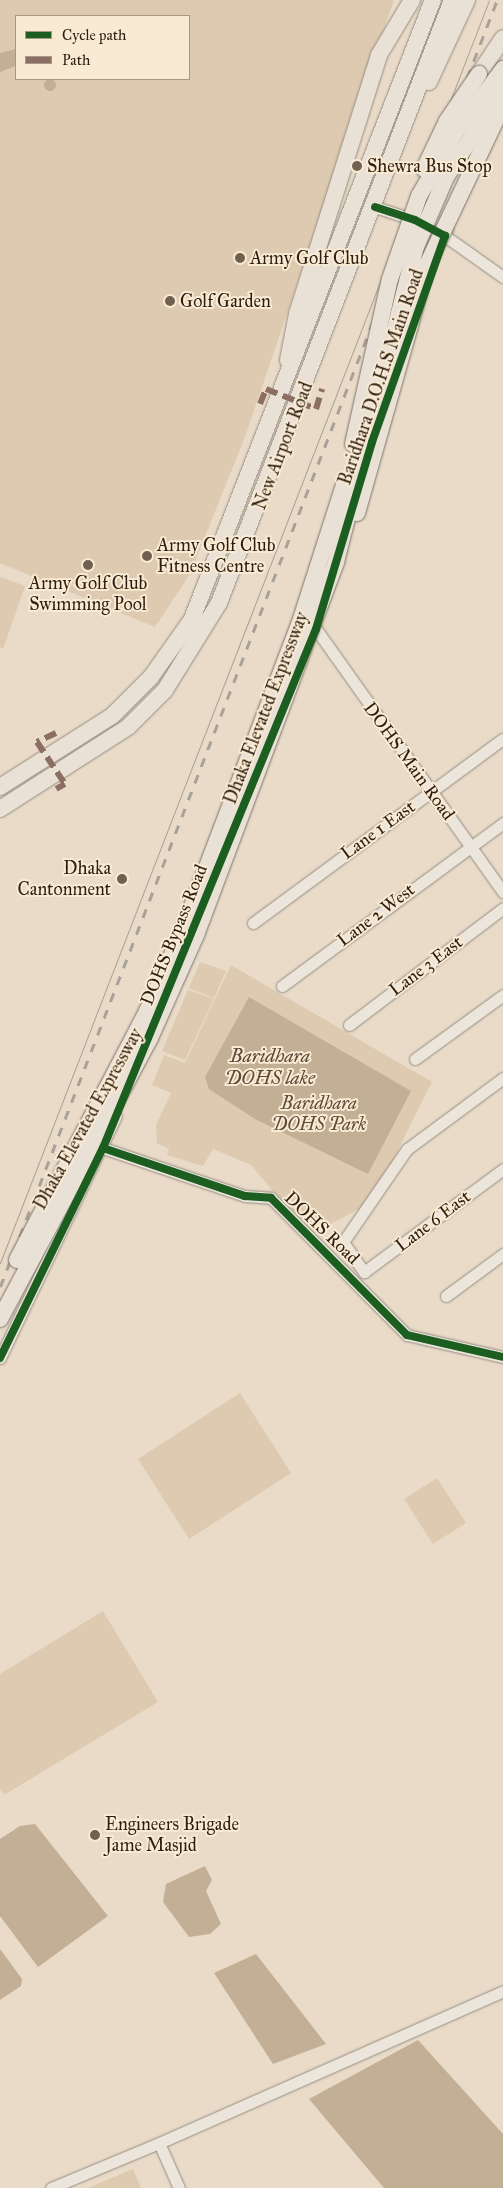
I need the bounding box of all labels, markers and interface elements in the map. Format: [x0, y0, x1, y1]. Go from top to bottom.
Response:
legend [15, 15, 190, 80]
text: Cycle path [62, 26, 126, 44]
text: Path [62, 51, 90, 69]
place label: Shewra Bus Stop [367, 155, 492, 177]
marker: Shewra Bus Stop [351, 160, 363, 172]
place label: Army Golf Club [250, 247, 368, 269]
marker: Army Golf Club [234, 252, 246, 264]
street label: Baridhara D.O.H.S Main Road [334, 266, 428, 488]
place label: Golf Garden [180, 290, 271, 312]
marker: Golf Garden [164, 295, 176, 307]
street label: New Airport Road [249, 379, 317, 513]
place label: Army Golf Club Fitness Centre [157, 535, 275, 578]
marker: Army Golf Club Fitness Centre [141, 550, 153, 562]
marker: Army Golf Club Swimming Pool [82, 559, 94, 571]
place label: Army Golf Club Swimming Pool [29, 573, 147, 616]
street label: Dhaka Elevated Expressway [219, 609, 313, 807]
street label: DOHS Main Road [359, 698, 459, 824]
street label: Lane 1 East [337, 796, 419, 864]
place label: Dhaka Cantonment [18, 858, 111, 901]
street label: DOHS Bypass Road [136, 862, 212, 1008]
marker: Dhaka Cantonment [115, 872, 129, 886]
street label: Lane 2 West [333, 879, 419, 951]
street label: Lane 3 East [385, 931, 467, 1001]
street label: Dhaka Elevated Expressway [29, 1024, 147, 1214]
water label: Baridhara DOHS lake [225, 1045, 315, 1089]
park label: Baridhara DOHS Park [272, 1093, 366, 1136]
street label: Lane 6 East [391, 1186, 475, 1256]
street label: DOHS Road [280, 1187, 364, 1269]
place label: Engineers Brigade Jame Masjid [105, 1814, 239, 1856]
marker: Engineers Brigade Jame Masjid [89, 1829, 101, 1841]

